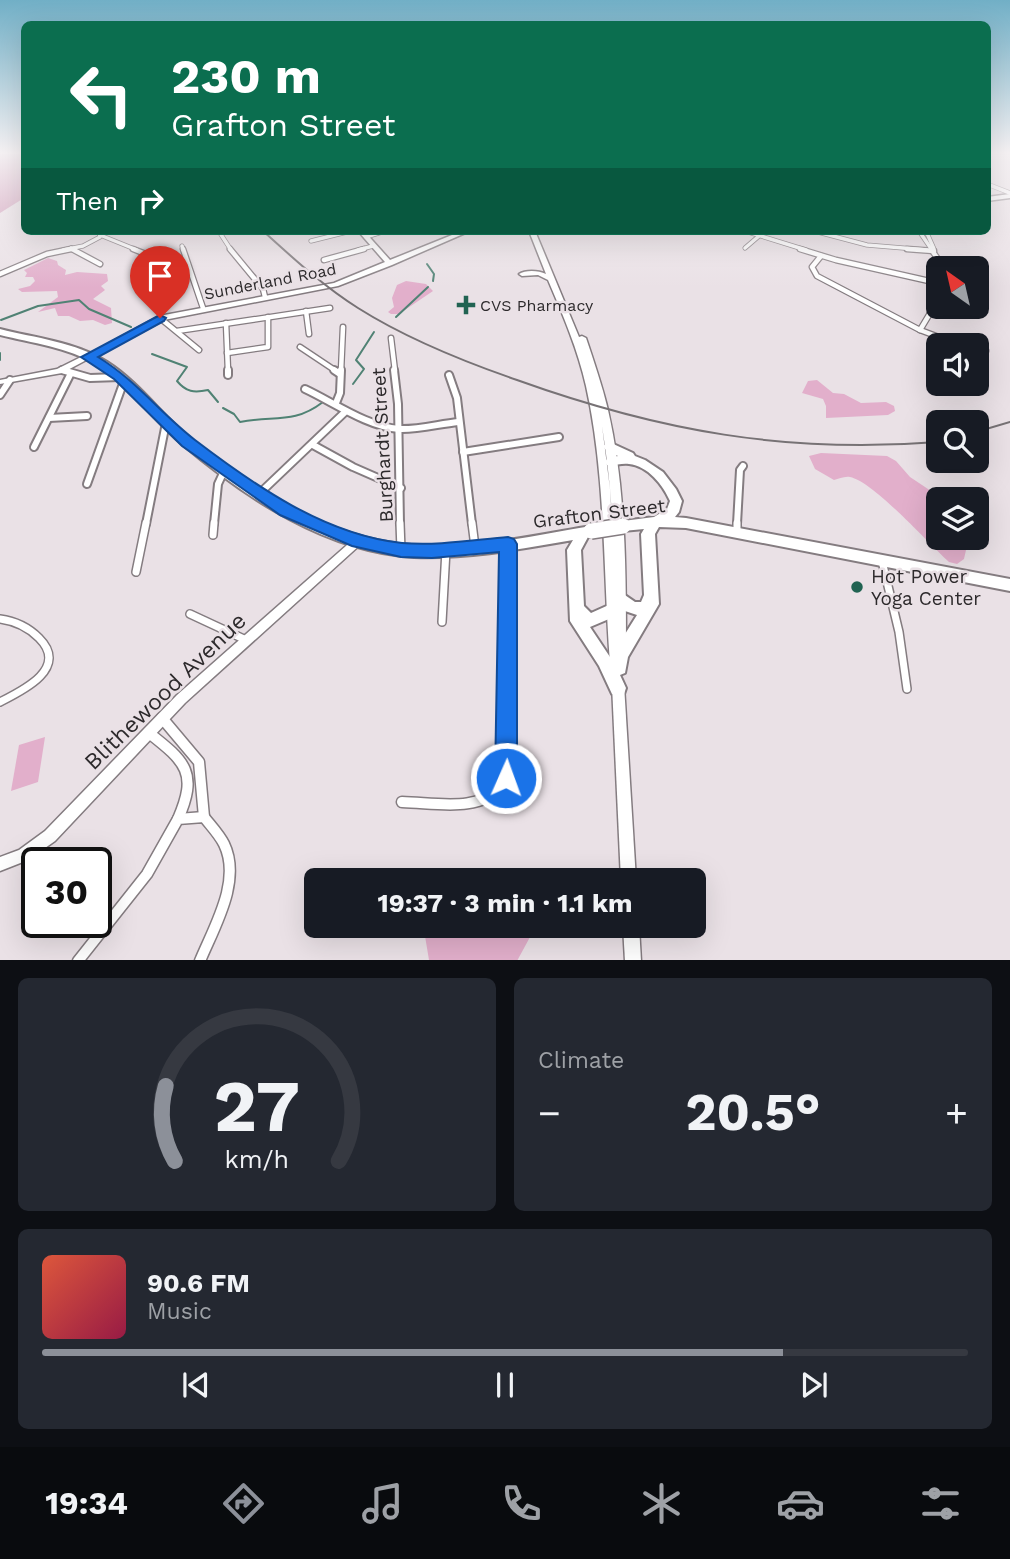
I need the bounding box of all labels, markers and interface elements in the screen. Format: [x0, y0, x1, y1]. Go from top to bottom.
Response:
text: 230 m [171, 47, 321, 105]
icon: left [56, 49, 147, 140]
text: Grafton Street [171, 106, 395, 144]
icon: right [132, 182, 170, 220]
text: Then [56, 186, 118, 216]
pin [130, 246, 190, 318]
north arrow [926, 256, 989, 318]
map controls [926, 256, 989, 550]
icon: arrive [141, 257, 179, 295]
street label: Sunderland Road [202, 259, 338, 304]
place label: CVS Pharmacy [480, 296, 594, 315]
marker: CVS Pharmacy [458, 297, 474, 313]
button: sound [926, 333, 989, 396]
street label: Burghardt Street [367, 367, 398, 523]
button: search [926, 410, 989, 473]
button: layers [926, 487, 989, 550]
street label: Grafton Street [532, 494, 667, 533]
place label: Hot Power Yoga Center [871, 565, 981, 610]
marker: Hot Power Yoga Center [849, 579, 865, 595]
street label: Blithewood Avenue [79, 607, 252, 775]
position arrow [469, 741, 543, 815]
speed limit sign: 30 [21, 847, 112, 938]
text: 19:37 · 3 min · 1.1 km [377, 888, 633, 918]
text: Climate [538, 1047, 624, 1074]
text: 27 [214, 1063, 300, 1149]
text: 20.5° [685, 1082, 821, 1143]
text: − [538, 1091, 561, 1135]
text: + [945, 1091, 968, 1135]
text: km/h [225, 1144, 289, 1173]
text: 90.6 FM [147, 1268, 250, 1298]
text: Music [147, 1298, 212, 1325]
icon: previous [177, 1366, 215, 1404]
icon: pause [486, 1366, 524, 1404]
icon: next [795, 1366, 833, 1404]
icon: directions [219, 1479, 268, 1528]
icon: music [358, 1479, 407, 1528]
icon: phone [497, 1479, 546, 1528]
icon: climate [637, 1479, 686, 1528]
icon: car [776, 1479, 825, 1528]
icon: filters [916, 1479, 965, 1528]
text: 19:34 [45, 1484, 128, 1522]

